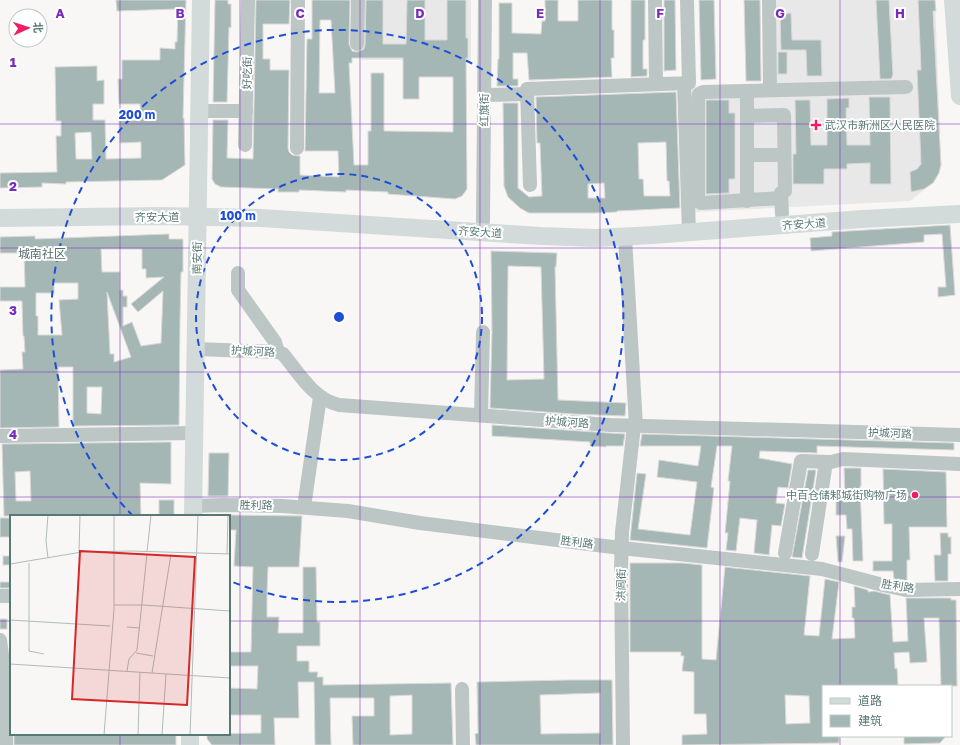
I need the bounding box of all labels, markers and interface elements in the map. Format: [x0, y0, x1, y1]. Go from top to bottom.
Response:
text: A [55, 5, 65, 21]
text: B [175, 5, 185, 21]
text: C [295, 5, 305, 21]
text: D [415, 5, 425, 21]
text: E [536, 5, 544, 21]
text: F [656, 5, 664, 21]
text: G [775, 5, 785, 21]
text: H [895, 5, 905, 21]
north arrow [8, 8, 48, 48]
text: 北 [32, 22, 45, 33]
text: 1 [10, 54, 17, 70]
street label: 好吃街 [240, 56, 253, 90]
street label: 红旗街 [477, 94, 490, 127]
text: 200 m [119, 107, 155, 122]
place label: 武汉市新洲区人民医院 [825, 118, 935, 131]
marker: 武汉市新洲区人民医院 [810, 119, 822, 131]
text: 2 [9, 178, 17, 194]
text: 100 m [220, 208, 256, 223]
street label: 齐安大道 [135, 210, 179, 223]
street label: 齐安大道 [782, 215, 826, 232]
street label: 齐安大道 [458, 223, 502, 240]
street label: 南安街 [190, 241, 203, 275]
district label: 城南社区 [18, 246, 66, 261]
text: 3 [9, 302, 17, 318]
centre of rings [332, 310, 346, 324]
street label: 护城河路 [231, 343, 275, 358]
street label: 护城河路 [545, 413, 589, 430]
street label: 护城河路 [868, 425, 912, 440]
text: 4 [9, 426, 17, 442]
place label: 中百仓储邾城街购物广场 [786, 488, 907, 501]
marker: 中百仓储邾城街购物广场 [910, 490, 920, 500]
street label: 胜利路 [239, 498, 273, 511]
inset map [10, 515, 230, 735]
street label: 胜利路 [560, 533, 594, 550]
street label: 洪闾街 [614, 568, 627, 602]
street label: 胜利路 [881, 577, 915, 595]
legend [822, 685, 952, 737]
text: 道路 [858, 693, 882, 708]
text: 建筑 [858, 713, 882, 728]

